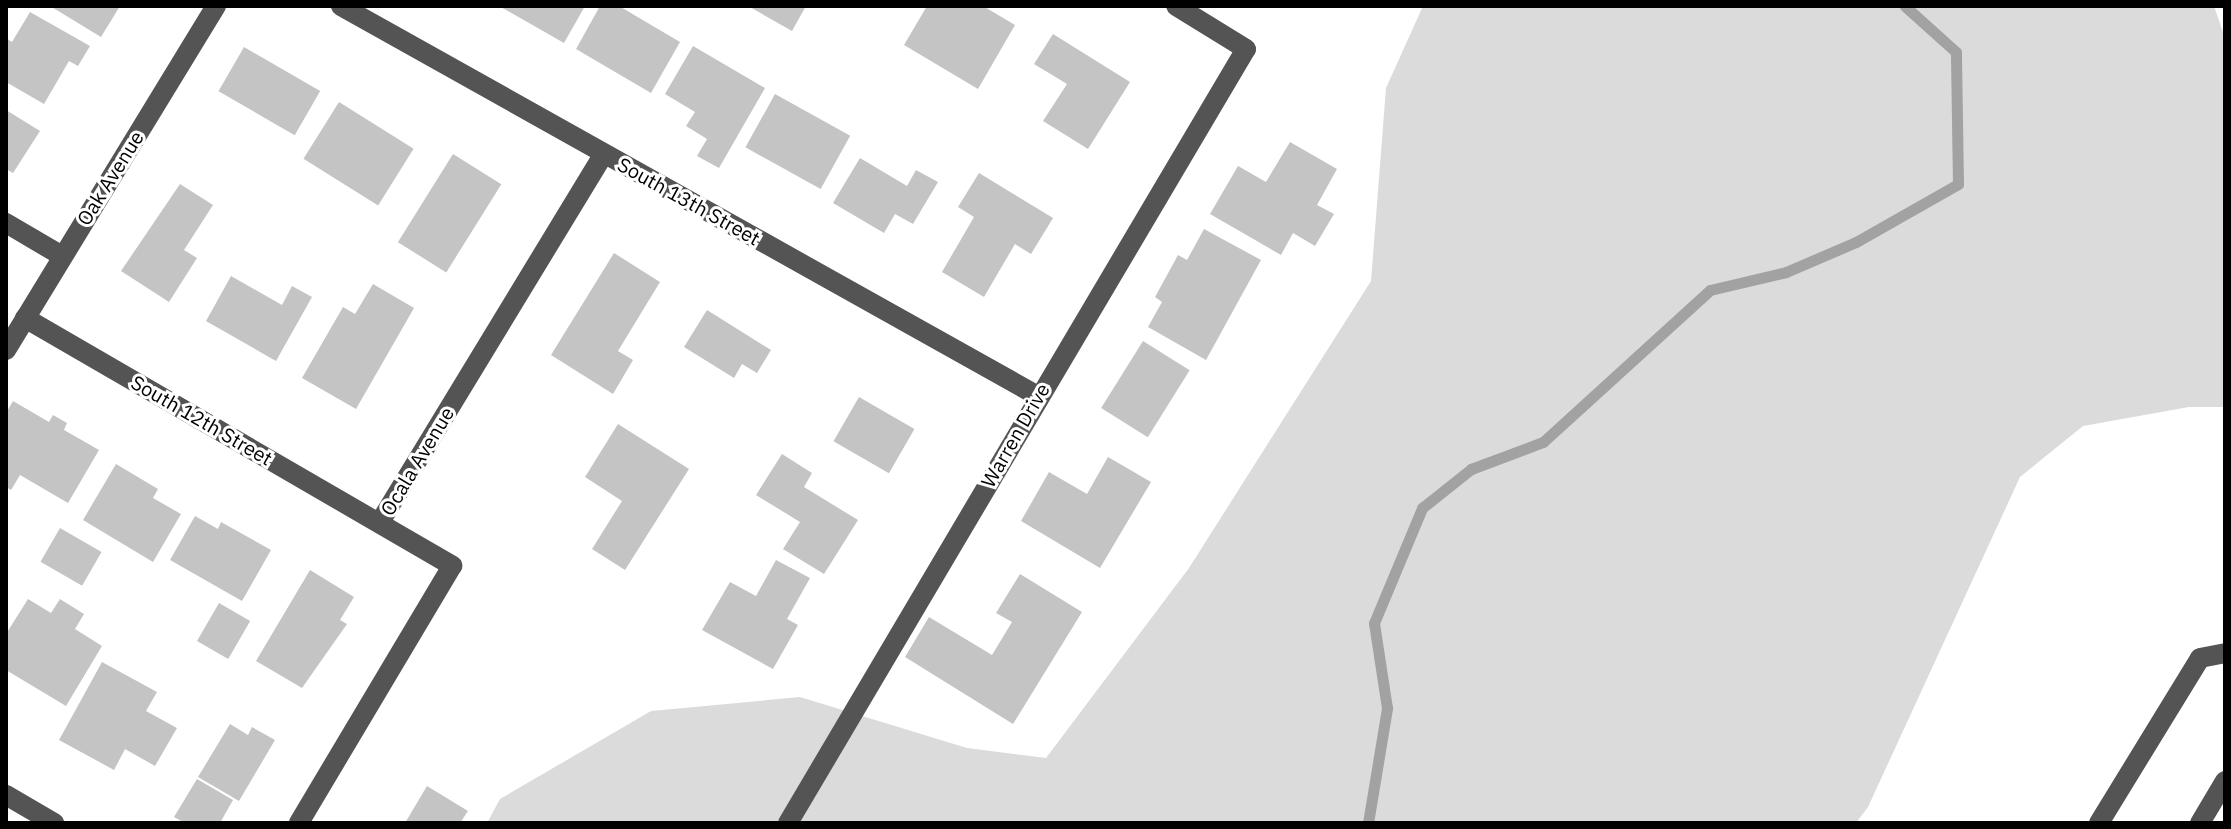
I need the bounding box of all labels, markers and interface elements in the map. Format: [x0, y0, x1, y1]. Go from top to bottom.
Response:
street label: Oak Avenue [72, 126, 148, 230]
street label: South 13th Street [614, 152, 764, 250]
street label: South 12th Street [127, 370, 277, 470]
street label: Warren Drive [976, 379, 1054, 491]
street label: Ocala Avenue [375, 402, 459, 520]

